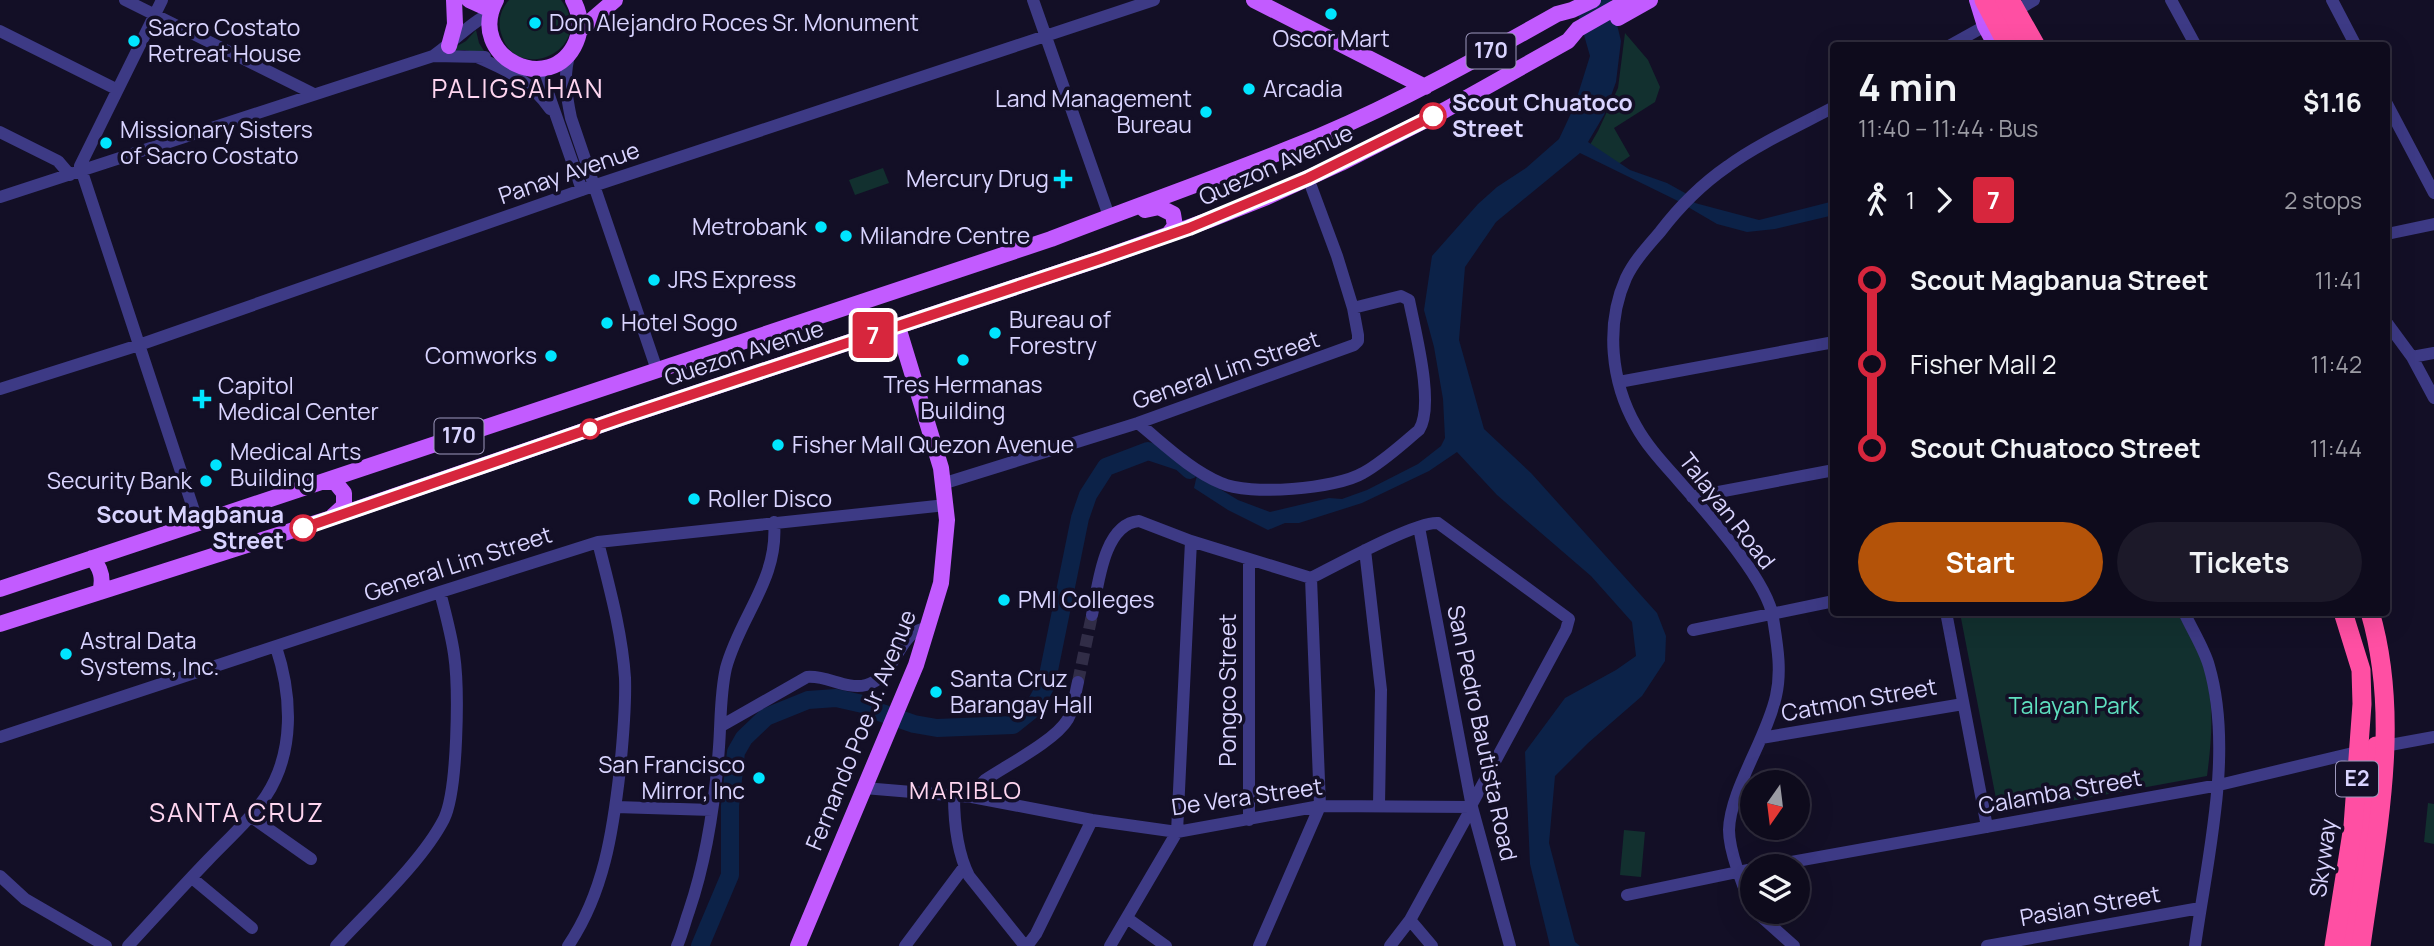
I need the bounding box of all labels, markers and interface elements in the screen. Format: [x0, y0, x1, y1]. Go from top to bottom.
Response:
place label: Don Alejandro Roces Sr. Monument [549, 6, 919, 38]
marker: Oscor Mart [1323, 6, 1339, 22]
place label: Sacro Costato Retreat House [148, 11, 302, 69]
marker: Don Alejandro Roces Sr. Monument [527, 15, 543, 31]
place label: Oscor Mart [1272, 22, 1390, 54]
marker: Sacro Costato Retreat House [126, 33, 142, 49]
road number: 170 [1466, 34, 1516, 68]
text: 4 min [1858, 60, 1957, 112]
district label: PALIGSAHAN [431, 70, 605, 106]
place label: Arcadia [1263, 72, 1343, 104]
marker: Arcadia [1241, 81, 1257, 97]
place label: Land Management Bureau [995, 82, 1192, 140]
text: $1.16 [2303, 84, 2362, 120]
place label: Scout Chuatoco Street [1452, 86, 1633, 144]
marker: Scout Chuatoco Street [1420, 103, 1446, 129]
marker: Land Management Bureau [1198, 104, 1214, 120]
text: 11:40 – 11:44 · Bus [1858, 112, 2038, 144]
place label: Missionary Sisters of Sacro Costato [120, 113, 313, 171]
street label: Quezon Avenue [1193, 116, 1358, 212]
street label: Panay Avenue [494, 133, 644, 211]
marker: Missionary Sisters of Sacro Costato [98, 135, 114, 151]
place label: Mercury Drug [906, 162, 1049, 194]
marker: Mercury Drug [1055, 171, 1071, 187]
icon: walk [1858, 181, 1896, 219]
icon: forward [1925, 181, 1963, 219]
text: 7 [1987, 183, 2000, 216]
text: 1 [1906, 184, 1915, 216]
text: 2 stops [2284, 184, 2362, 216]
place label: Metrobank [692, 210, 808, 242]
marker: Metrobank [813, 219, 829, 235]
place label: Milandre Centre [860, 219, 1030, 251]
marker: Milandre Centre [838, 228, 854, 244]
text: Scout Magbanua Street [1910, 262, 2208, 298]
place label: JRS Express [668, 263, 796, 295]
text: 11:41 [2315, 264, 2362, 296]
marker: JRS Express [646, 272, 662, 288]
place label: Bureau of Forestry [1009, 303, 1111, 361]
place label: Hotel Sogo [621, 306, 738, 338]
street label: Quezon Avenue [660, 311, 827, 393]
line badge: 7 [850, 312, 896, 358]
marker: Hotel Sogo [599, 315, 615, 331]
text: 7 [867, 318, 879, 351]
street label: General Lim Street [1128, 322, 1323, 416]
marker: Bureau of Forestry [987, 325, 1003, 341]
place label: Comworks [425, 339, 537, 371]
text: Fisher Mall 2 [1910, 346, 2056, 382]
marker: Comworks [543, 348, 559, 364]
text: 11:42 [2311, 348, 2362, 380]
marker: Tres Hermanas Building [955, 352, 971, 368]
place label: Tres Hermanas Building [883, 368, 1043, 426]
place label: Capitol Medical Center [218, 369, 379, 427]
marker: Capitol Medical Center [192, 389, 212, 409]
road number: 170 [434, 418, 484, 453]
unlabelled marker [580, 419, 600, 439]
place label: Fisher Mall Quezon Avenue [792, 428, 1074, 460]
text: Scout Chuatoco Street [1910, 430, 2201, 466]
text: 11:44 [2310, 432, 2362, 464]
place label: Medical Arts Building [230, 435, 361, 493]
marker: Fisher Mall Quezon Avenue [770, 437, 786, 453]
street label: Talayan Road [1672, 446, 1783, 575]
marker: Medical Arts Building [208, 457, 224, 473]
place label: Security Bank [47, 464, 193, 496]
marker: Security Bank [198, 473, 214, 489]
place label: Roller Disco [708, 482, 832, 514]
marker: Roller Disco [686, 491, 702, 507]
place label: Scout Magbanua Street [96, 498, 284, 556]
marker: Scout Magbanua Street [290, 515, 316, 541]
street label: General Lim Street [360, 518, 556, 609]
button: Start [1858, 522, 2103, 602]
button: Tickets [2117, 522, 2362, 602]
place label: PMI Colleges [1018, 583, 1155, 615]
marker: PMI Colleges [996, 592, 1012, 608]
street label: San Pedro Bautista Road [1440, 602, 1526, 864]
street label: Fernando Poe Jr. Avenue [797, 605, 923, 855]
street label: Pongco Street [1211, 614, 1243, 766]
place label: Astral Data Systems, Inc. [80, 624, 219, 682]
marker: Astral Data Systems, Inc. [58, 646, 74, 662]
place label: Santa Cruz Barangay Hall [950, 662, 1093, 720]
street label: Catmon Street [1779, 670, 1939, 728]
marker: Santa Cruz Barangay Hall [928, 684, 944, 700]
park label: Talayan Park [2009, 689, 2140, 721]
place label: San Francisco Mirror, Inc [598, 748, 745, 806]
street label: Calamba Street [1976, 761, 2144, 821]
road number: E2 [2336, 762, 2378, 796]
marker: San Francisco Mirror, Inc [751, 770, 767, 786]
street label: De Vera Street [1169, 770, 1324, 822]
north arrow [1740, 770, 1810, 840]
map controls [1740, 770, 1810, 924]
district label: MARIBLO [909, 773, 1023, 806]
district label: SANTA CRUZ [149, 794, 325, 830]
street label: Skyway [2301, 817, 2343, 899]
button: layers [1740, 854, 1810, 924]
street label: Pasian Street [2017, 877, 2163, 933]

